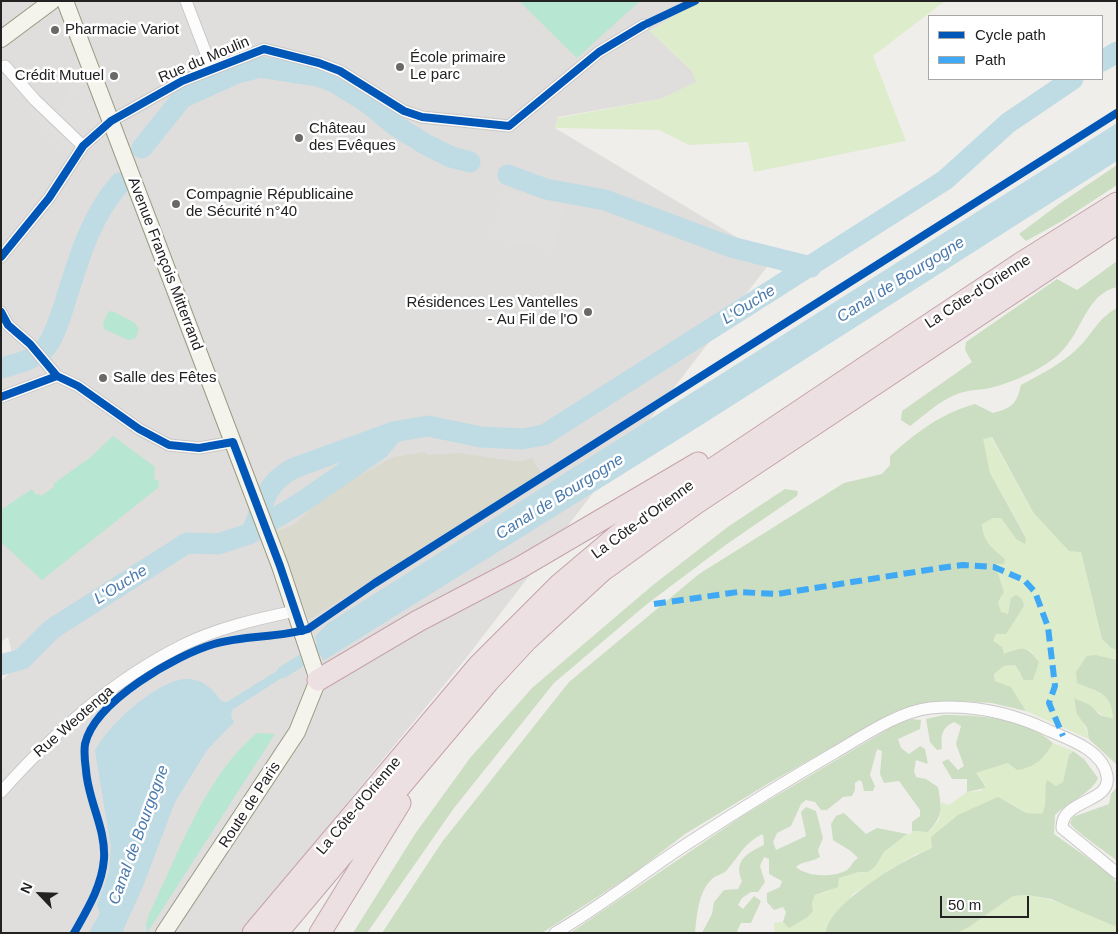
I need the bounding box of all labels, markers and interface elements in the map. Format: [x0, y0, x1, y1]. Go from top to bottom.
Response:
legend [928, 15, 1103, 80]
place label: Pharmacie Variot [65, 21, 179, 39]
marker: Pharmacie Variot [49, 24, 61, 36]
text: Cycle path [975, 26, 1046, 43]
street label: Rue du Moulin [156, 33, 252, 87]
place label: École primaire Le parc [410, 49, 506, 84]
text: Path [975, 51, 1006, 68]
marker: École primaire Le parc [394, 61, 406, 73]
place label: Crédit Mutuel [15, 67, 104, 85]
marker: Crédit Mutuel [108, 70, 120, 82]
place label: Château des Evêques [309, 120, 396, 155]
marker: Château des Evêques [293, 132, 305, 144]
street label: Avenue François Mitterrand [124, 175, 206, 353]
place label: Compagnie Républicaine de Sécurité n°40 [186, 186, 354, 221]
marker: Compagnie Républicaine de Sécurité n°40 [170, 198, 182, 210]
water label: Canal de Bourgogne [834, 233, 968, 327]
street label: La Côte-d'Orienne [922, 251, 1034, 333]
water label: L'Ouche [719, 281, 779, 329]
place label: Résidences Les Vantelles - Au Fil de l'O [407, 294, 578, 329]
marker: Résidences Les Vantelles - Au Fil de l'O [582, 306, 594, 318]
place label: Salle des Fêtes [113, 369, 216, 387]
marker: Salle des Fêtes [97, 372, 109, 384]
water label: Canal de Bourgogne [493, 450, 627, 544]
street label: La Côte-d'Orienne [588, 477, 698, 563]
water label: L'Ouche [91, 561, 151, 609]
street label: Rue Weotenga [30, 682, 118, 762]
street label: La Côte-d'Orienne [313, 753, 405, 859]
street label: Route de Paris [215, 758, 285, 852]
water label: Canal de Bourgogne [105, 763, 173, 907]
north arrow [15, 869, 65, 919]
text: N [17, 880, 36, 896]
scale bar [943, 886, 1032, 918]
text: 50 m [948, 896, 981, 913]

